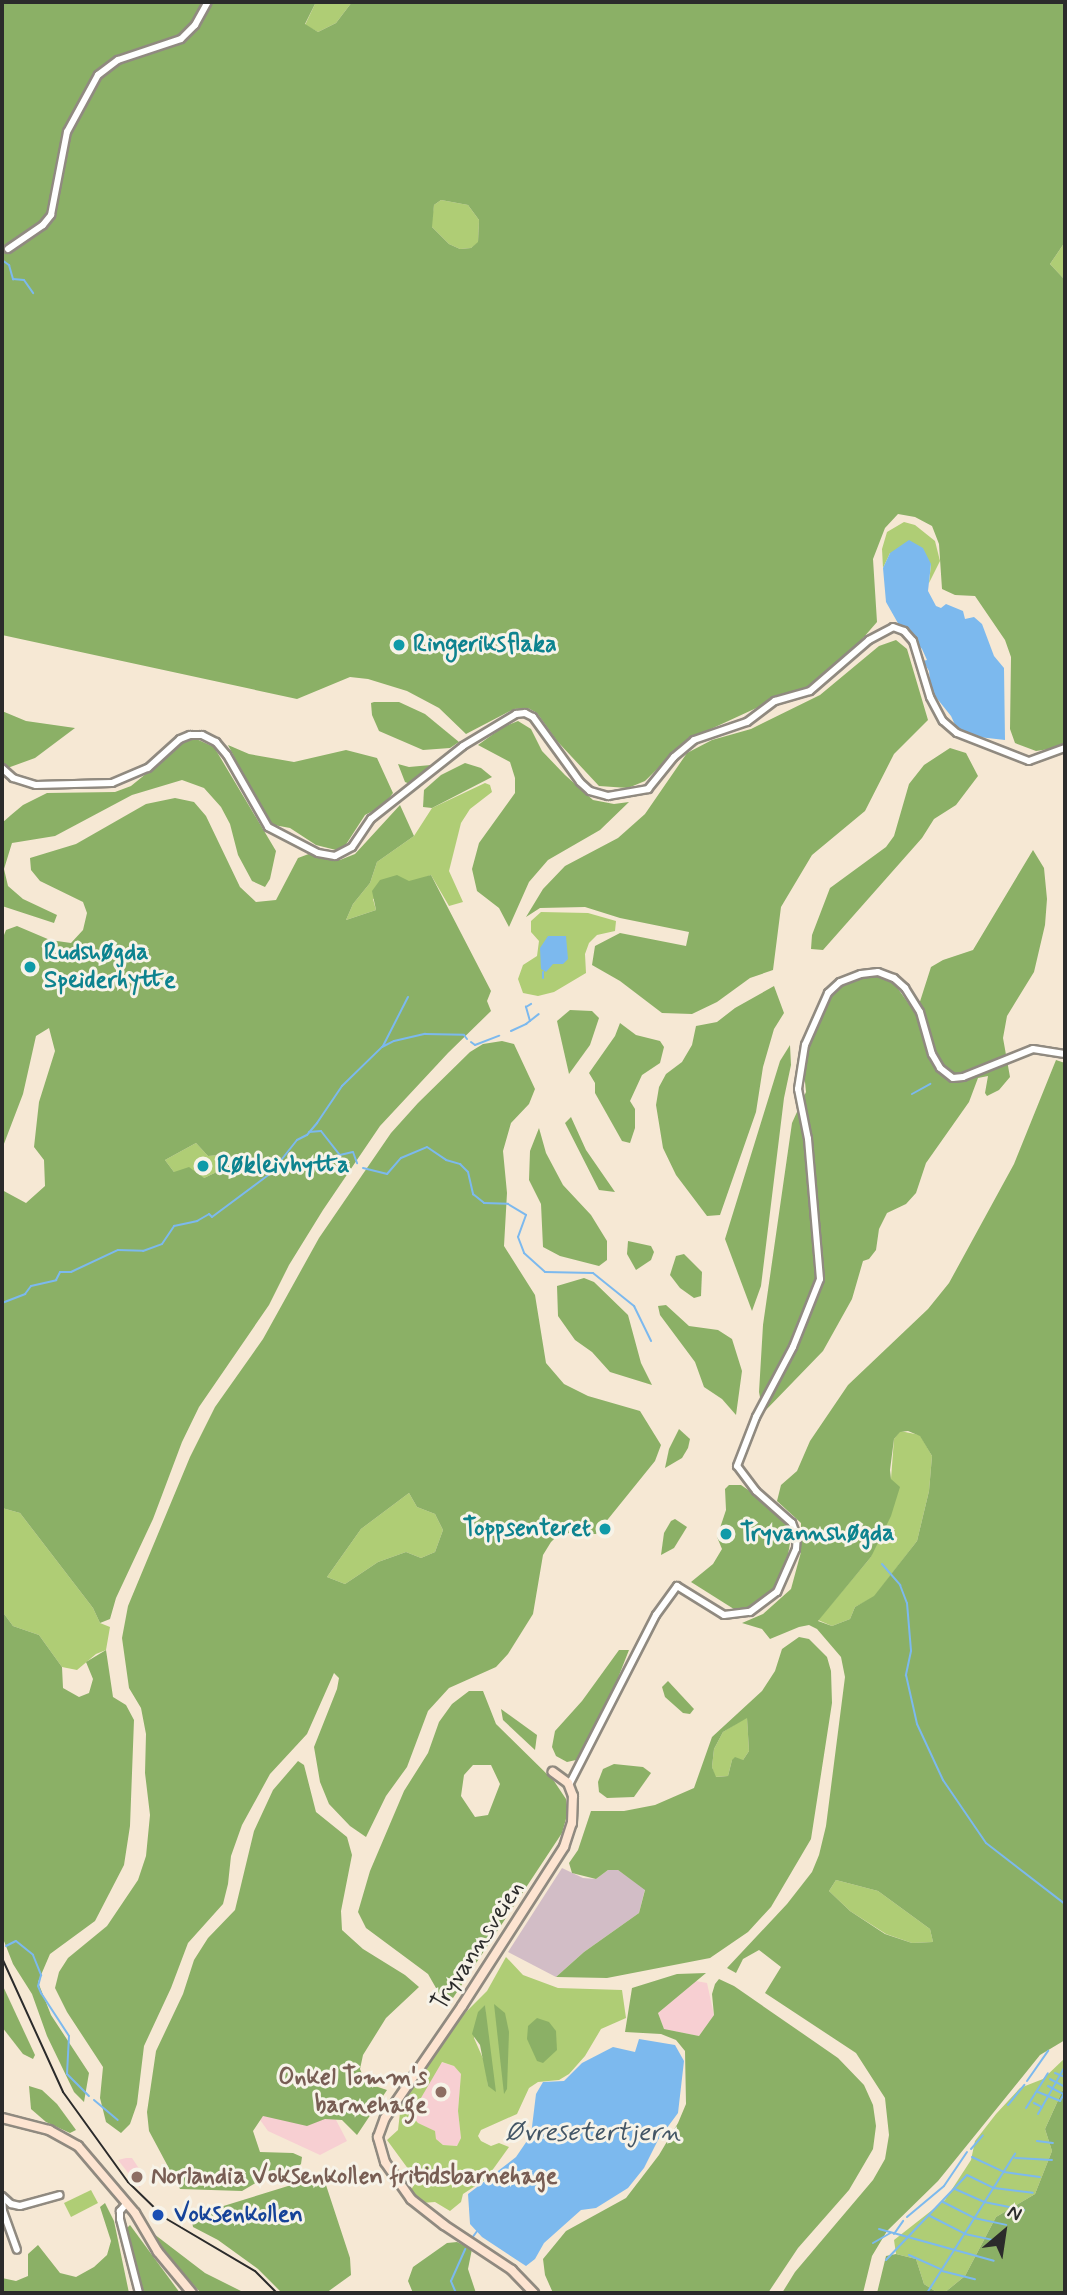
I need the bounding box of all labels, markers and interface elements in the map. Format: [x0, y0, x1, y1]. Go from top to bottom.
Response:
place label: Ringeriksflaka [413, 631, 557, 659]
marker: Ringeriksflaka [391, 637, 407, 653]
place label: Rudshøgda Speiderhytte [44, 939, 176, 995]
marker: Rudshøgda Speiderhytte [22, 959, 38, 975]
place label: Røkleivhytta [217, 1152, 350, 1180]
marker: Røkleivhytta [195, 1158, 211, 1174]
place label: Toppsenteret [463, 1515, 591, 1543]
place label: Tryvannshøgda [740, 1520, 894, 1548]
marker: Toppsenteret [597, 1521, 613, 1537]
marker: Tryvannshøgda [718, 1526, 734, 1542]
street label: Tryvannsveien [425, 1875, 531, 2017]
place label: Onkel Tomm's barnehage [277, 2064, 427, 2120]
marker: Onkel Tomm's barnehage [433, 2084, 449, 2100]
water label: Øvresetertjern [505, 2118, 681, 2150]
place label: Norlandia Voksenkollen fritidsbarnehage [151, 2163, 557, 2191]
marker: Norlandia Voksenkollen fritidsbarnehage [129, 2169, 145, 2185]
north arrow [969, 2197, 1039, 2267]
text: N [1003, 2199, 1026, 2227]
place label: Voksenkollen [174, 2201, 303, 2229]
marker: Voksenkollen [148, 2205, 168, 2225]

